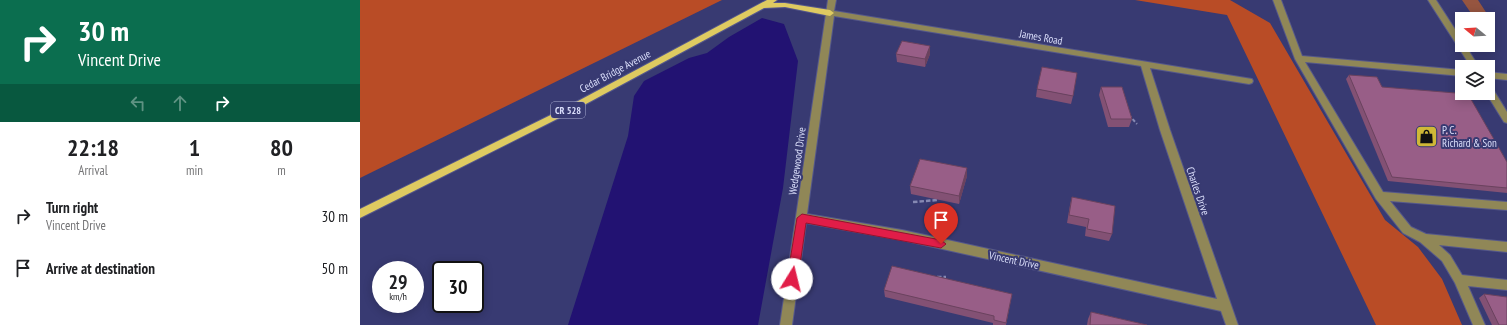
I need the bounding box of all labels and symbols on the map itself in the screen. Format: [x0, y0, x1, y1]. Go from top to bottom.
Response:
north arrow [1455, 12, 1495, 52]
street label: James Road [1017, 26, 1064, 48]
street label: Cedar Bridge Avenue [577, 46, 653, 96]
road number: CR 528 [551, 102, 585, 118]
shop icon: P. C. Richard & Son [1414, 123, 1440, 149]
place label: P. C. Richard & Son [1442, 123, 1497, 150]
street label: Wedgewood Drive [785, 126, 809, 196]
street label: Charles Drive [1183, 165, 1213, 218]
pin [924, 203, 958, 244]
street label: Vincent Drive [987, 248, 1041, 272]
position arrow [771, 258, 813, 300]
speed limit sign: 30 [432, 261, 484, 313]

